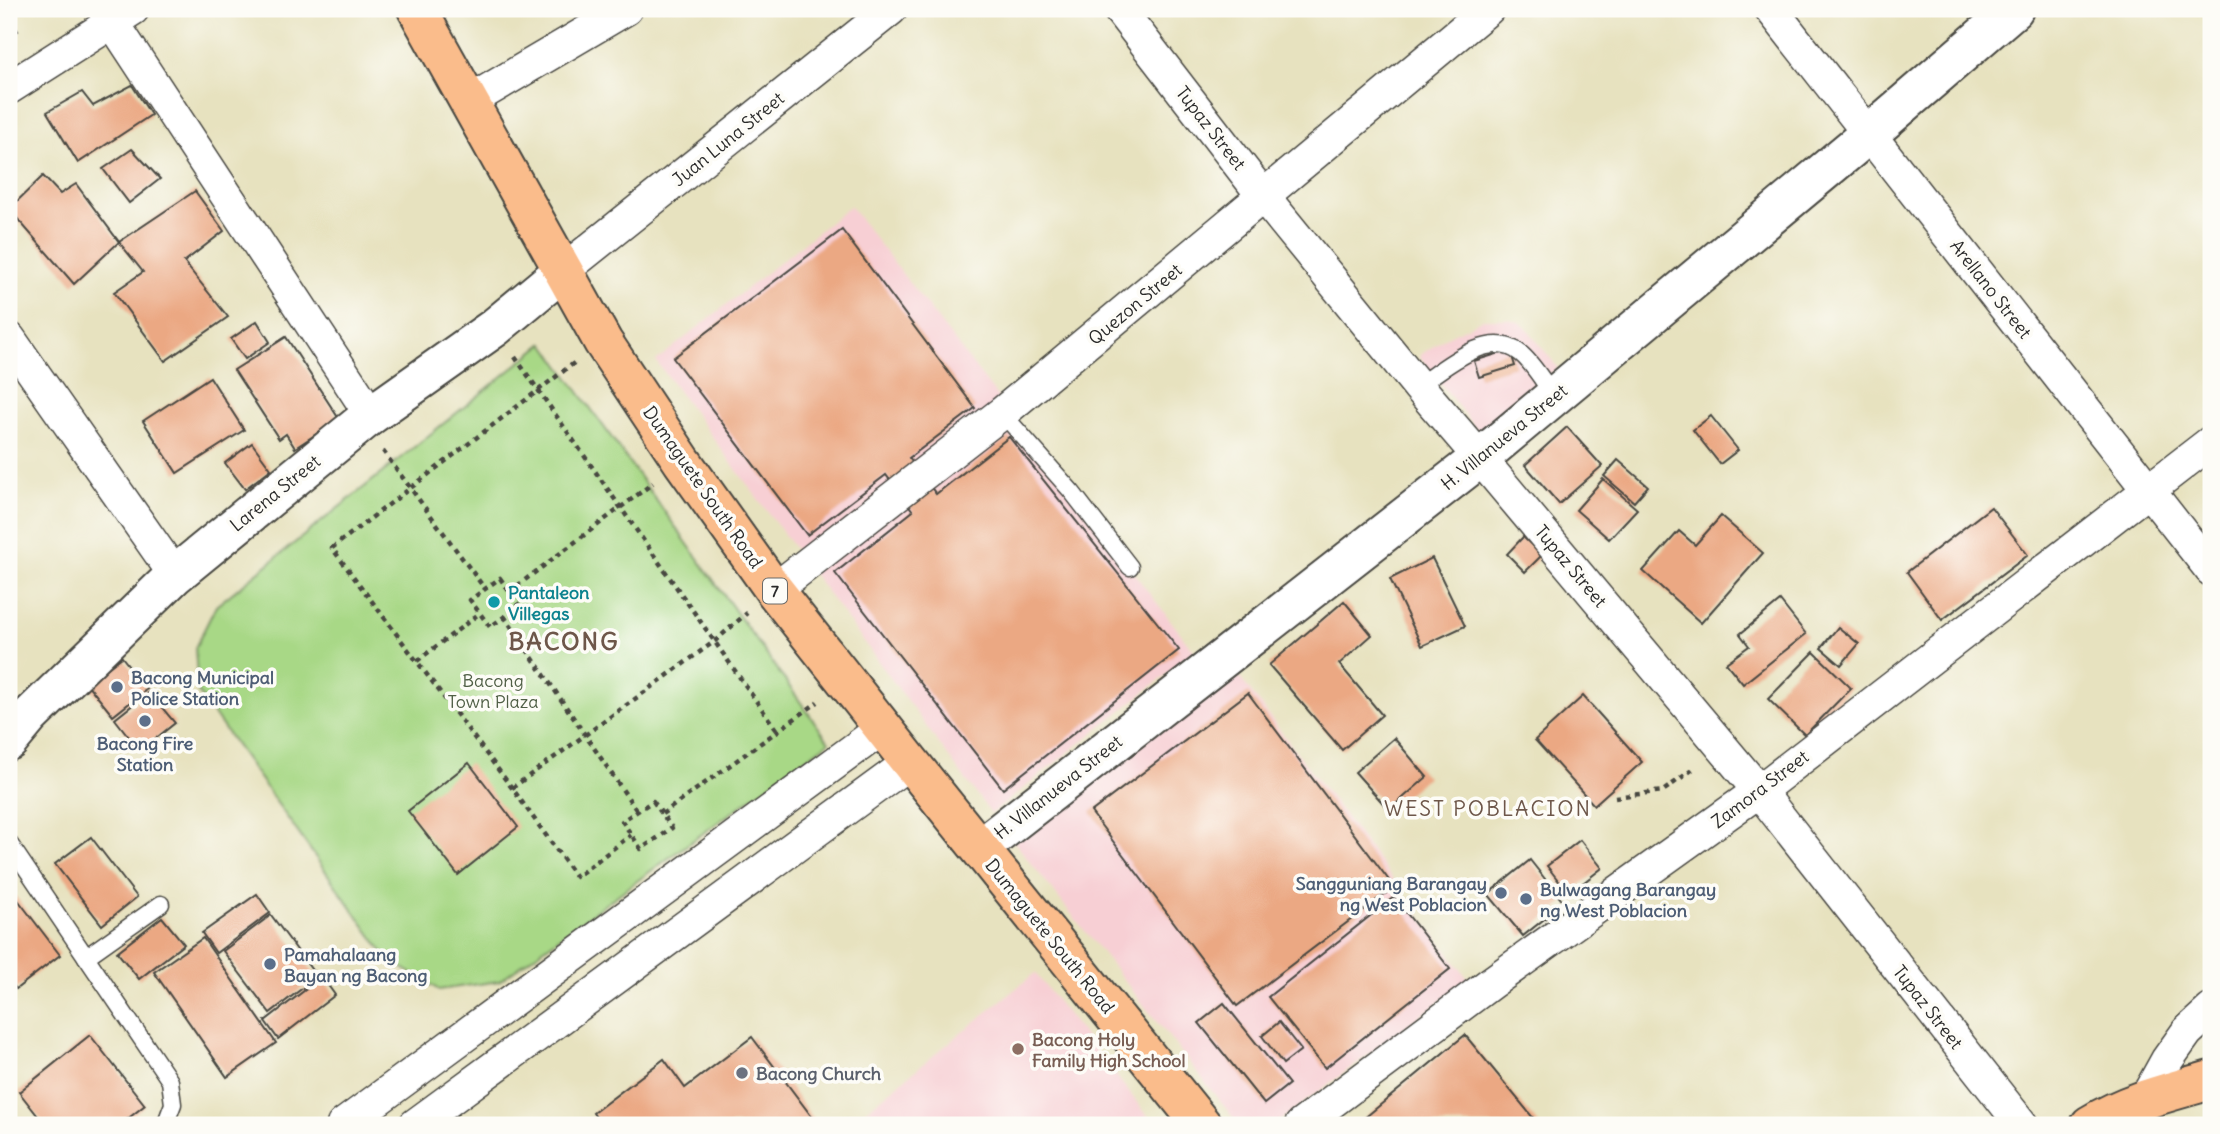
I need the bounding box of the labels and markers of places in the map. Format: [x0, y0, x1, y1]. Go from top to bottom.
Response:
place label: Pantaleon Villegas [508, 581, 590, 625]
marker: Pantaleon Villegas [486, 594, 502, 610]
place label: Bacong Municipal Police Station [131, 666, 274, 710]
marker: Bacong Municipal Police Station [109, 679, 125, 695]
marker: Bacong Fire Station [137, 713, 153, 729]
place label: Bacong Fire Station [97, 732, 194, 776]
place label: Sangguniang Barangay ng West Poblacion [1296, 872, 1488, 916]
place label: Bulwagang Barangay ng West Poblacion [1540, 878, 1716, 922]
marker: Sangguniang Barangay ng West Poblacion [1493, 885, 1509, 901]
marker: Bulwagang Barangay ng West Poblacion [1518, 891, 1534, 907]
place label: Pamahalaang Bayan ng Bacong [284, 943, 428, 987]
marker: Pamahalaang Bayan ng Bacong [262, 956, 278, 972]
place label: Bacong Holy Family High School [1032, 1028, 1185, 1072]
marker: Bacong Holy Family High School [1010, 1041, 1026, 1057]
place label: Bacong Church [756, 1062, 882, 1085]
marker: Bacong Church [734, 1065, 750, 1081]

